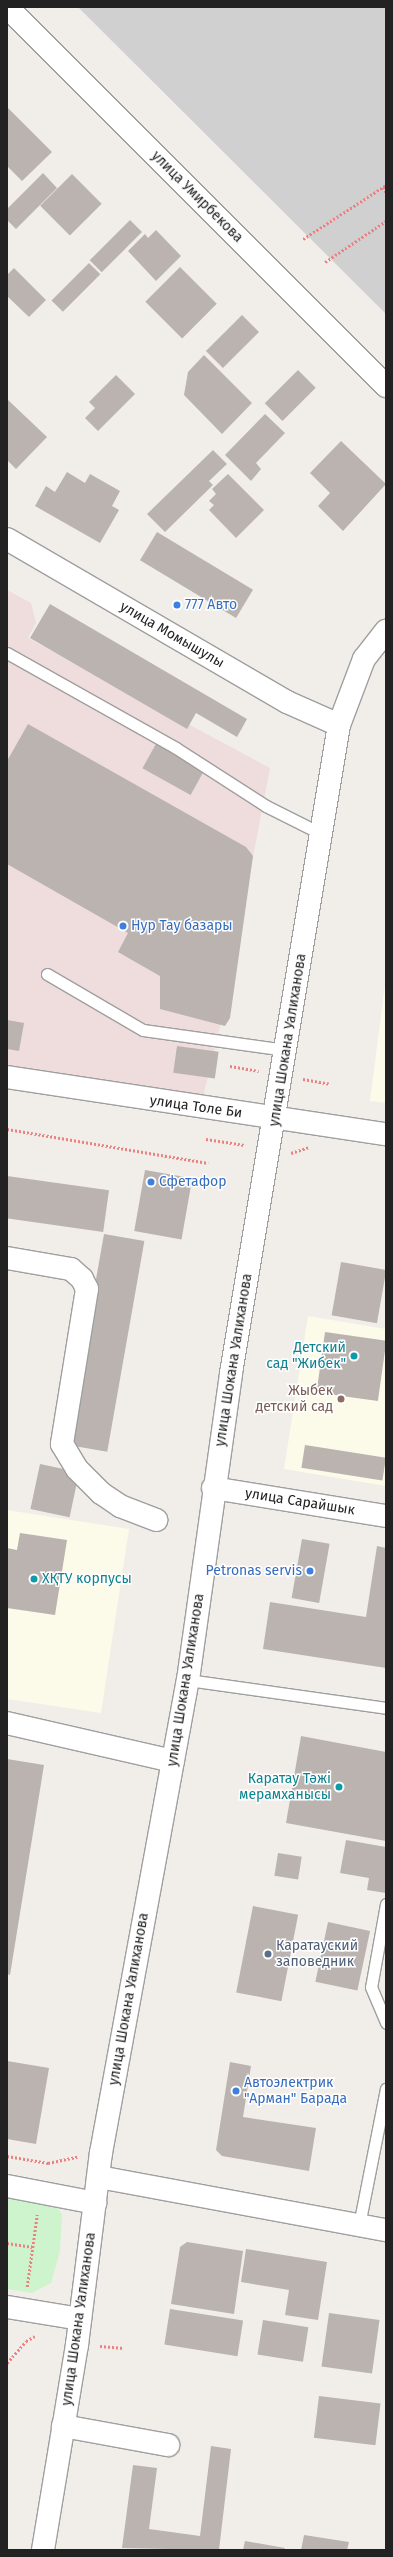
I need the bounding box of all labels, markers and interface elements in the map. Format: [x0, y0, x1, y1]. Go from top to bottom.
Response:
street label: улица Умирбекова [148, 148, 246, 246]
place label: 777 Авто [185, 597, 237, 613]
street label: улица Момышулы [117, 598, 227, 672]
marker: 777 Авто [172, 600, 182, 610]
place label: Нур Тау базары [131, 918, 233, 934]
marker: Нур Тау базары [118, 921, 128, 931]
street label: улица Шокана Уалиханова [266, 952, 310, 1128]
street label: улица Толе Би [149, 1092, 243, 1122]
place label: Сфетафор [159, 1174, 227, 1190]
marker: Сфетафор [146, 1177, 156, 1187]
street label: улица Шокана Уалиханова [212, 1272, 256, 1448]
place label: Детский сад "Жибек" [266, 1340, 346, 1372]
marker: Детский сад "Жибек" [349, 1351, 359, 1361]
place label: Жыбек детский сад [256, 1383, 333, 1416]
marker: Жыбек детский сад [336, 1394, 346, 1404]
street label: улица Сарайшык [244, 1485, 356, 1519]
place label: Petronas servis [206, 1563, 302, 1579]
marker: Petronas servis [305, 1566, 315, 1576]
place label: ХҚТУ корпусы [42, 1571, 132, 1587]
marker: ХҚТУ корпусы [29, 1574, 39, 1584]
street label: улица Шокана Уалиханова [164, 1592, 208, 1768]
place label: Каратау Тәжі мерамханысы [239, 1771, 331, 1804]
marker: Каратау Тәжі мерамханысы [334, 1782, 344, 1792]
street label: улица Шокана Уалиханова [106, 1911, 152, 2087]
place label: Каратауский заповедник [276, 1938, 358, 1970]
marker: Каратауский заповедник [263, 1949, 273, 1959]
place label: Автоэлектрик "Арман" Барада [244, 2075, 347, 2108]
marker: Автоэлектрик "Арман" Барада [231, 2086, 241, 2096]
street label: улица Шокана Уалиханова [59, 2231, 99, 2407]

